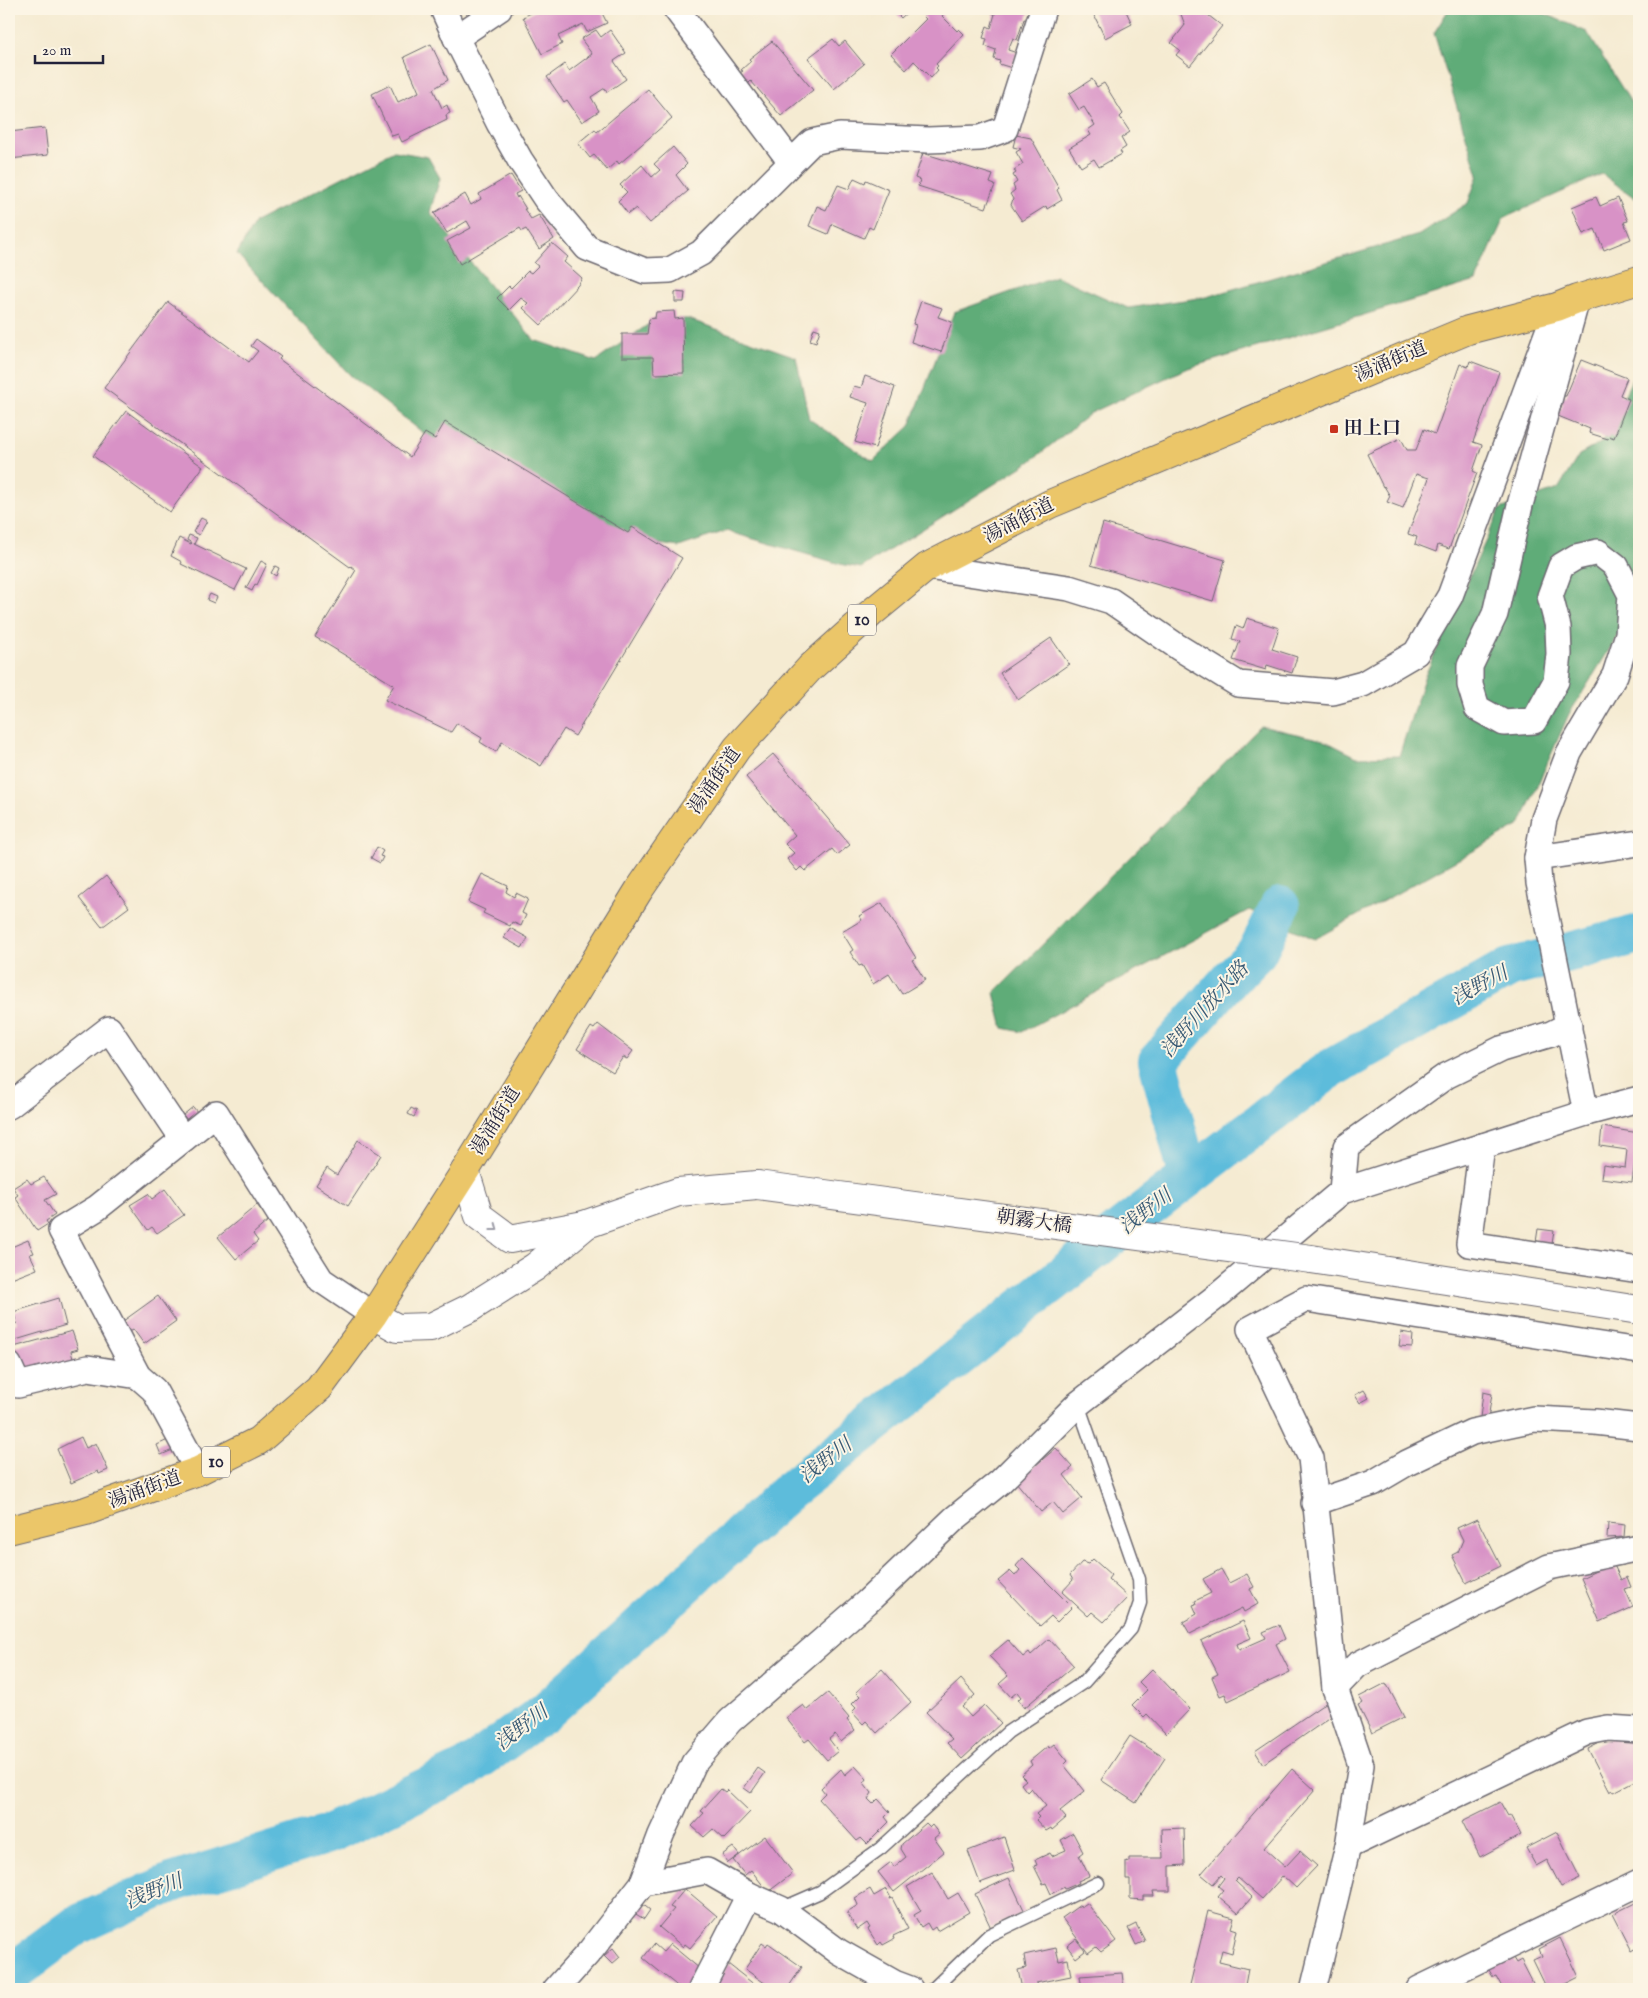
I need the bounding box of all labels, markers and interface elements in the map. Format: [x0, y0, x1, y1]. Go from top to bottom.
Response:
scale bar [35, 32, 102, 64]
text: 20 m [42, 41, 72, 60]
street label: 湯涌街道 [1351, 336, 1431, 388]
place label: 田上口 [1344, 417, 1401, 441]
marker: 田上口 [1328, 423, 1340, 435]
street label: 湯涌街道 [980, 493, 1058, 549]
road number: 10 [848, 604, 876, 636]
street label: 湯涌街道 [683, 743, 747, 819]
water label: 浅野川放水路 [1156, 956, 1256, 1063]
water label: 浅野川 [1448, 960, 1514, 1011]
street label: 湯涌街道 [466, 1082, 526, 1160]
water label: 浅野川 [1115, 1182, 1179, 1240]
street label: 朝霧大橋 [995, 1205, 1073, 1239]
one-way arrow [489, 1222, 498, 1230]
water label: 浅野川 [795, 1431, 859, 1489]
road number: 10 [202, 1446, 230, 1478]
street label: 湯涌街道 [105, 1466, 185, 1514]
water label: 浅野川 [491, 1699, 555, 1756]
water label: 浅野川 [122, 1868, 188, 1915]

